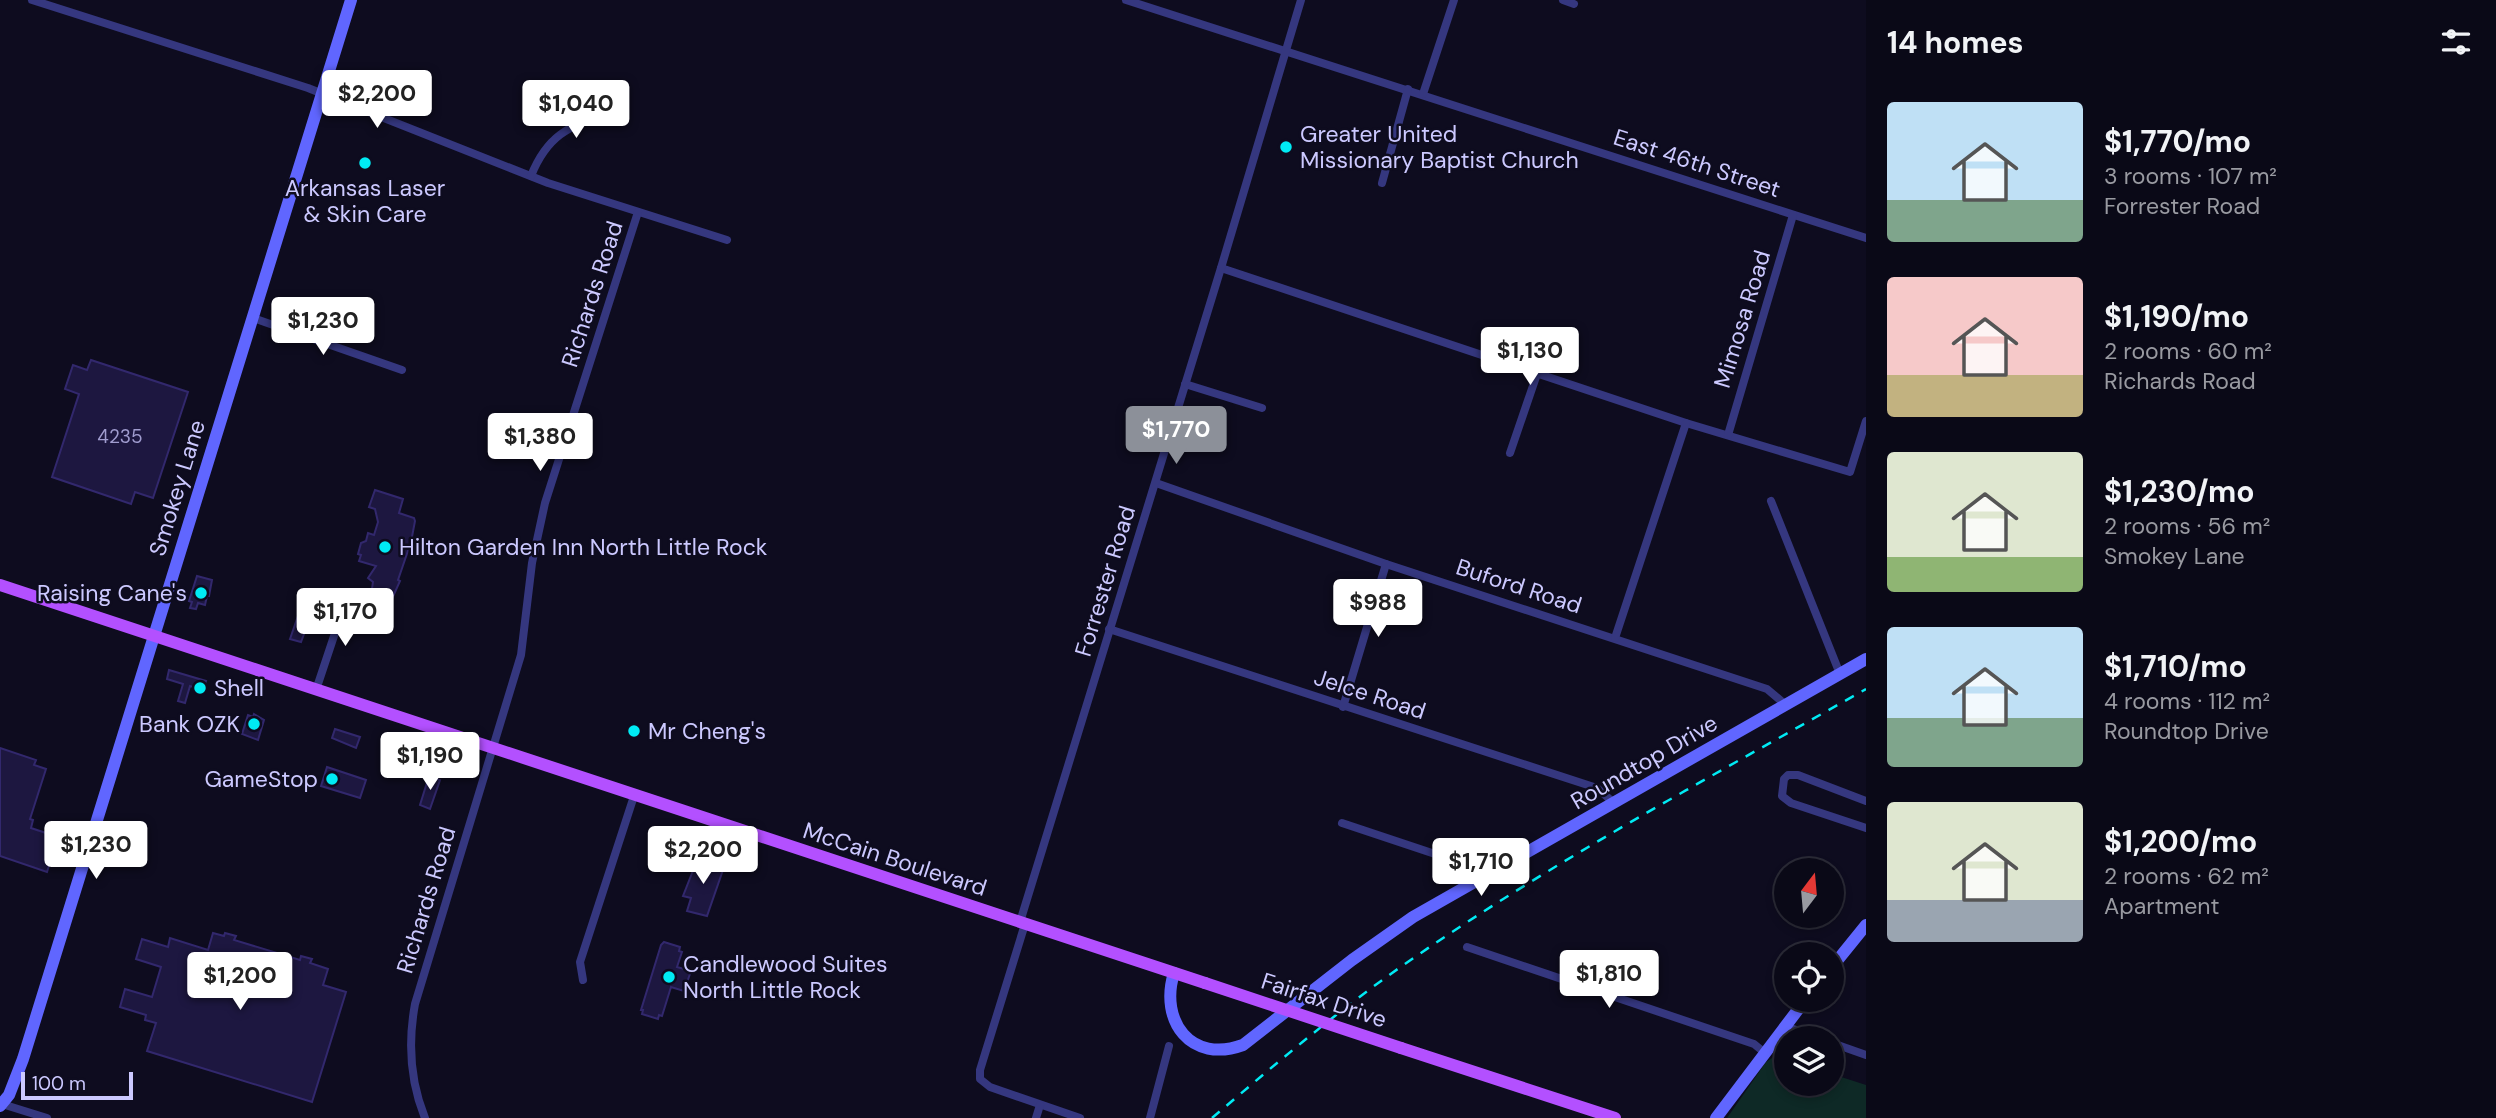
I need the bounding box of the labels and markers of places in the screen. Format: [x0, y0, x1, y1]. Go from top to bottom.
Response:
pin: $2,200 [320, 71, 434, 130]
pin: $1,040 [519, 80, 633, 140]
place label: Greater United Missionary Baptist Church [1300, 119, 1579, 175]
marker: Greater United Missionary Baptist Church [1278, 139, 1294, 155]
marker: Arkansas Laser & Skin Care [357, 155, 373, 171]
place label: Arkansas Laser & Skin Care [285, 173, 445, 229]
pin: $1,230 [266, 298, 380, 357]
pin: $1,130 [1473, 328, 1587, 387]
pin: $1,770 [1119, 406, 1233, 466]
pin: $1,380 [483, 414, 597, 473]
place label: Hilton Garden Inn North Little Rock [399, 532, 768, 562]
marker: Hilton Garden Inn North Little Rock [377, 539, 393, 555]
place label: Raising Cane's [37, 578, 187, 608]
pin: $988 [1337, 580, 1419, 639]
marker: Raising Cane's [193, 585, 209, 601]
pin: $1,170 [288, 588, 402, 648]
place label: Shell [214, 673, 264, 703]
marker: Shell [192, 680, 208, 696]
place label: Bank OZK [139, 709, 240, 739]
marker: Bank OZK [246, 716, 262, 732]
place label: Mr Cheng's [648, 716, 766, 746]
marker: Mr Cheng's [626, 723, 642, 739]
pin: $1,190 [373, 732, 487, 792]
place label: GameStop [204, 764, 318, 794]
marker: GameStop [324, 771, 340, 787]
pin: $1,230 [39, 822, 153, 881]
pin: $2,200 [646, 826, 760, 886]
pin: $1,710 [1424, 838, 1538, 898]
place label: Candlewood Suites North Little Rock [683, 949, 888, 1005]
pin: $1,810 [1552, 950, 1666, 1010]
pin: $1,200 [183, 953, 297, 1012]
marker: Candlewood Suites North Little Rock [661, 969, 677, 985]

